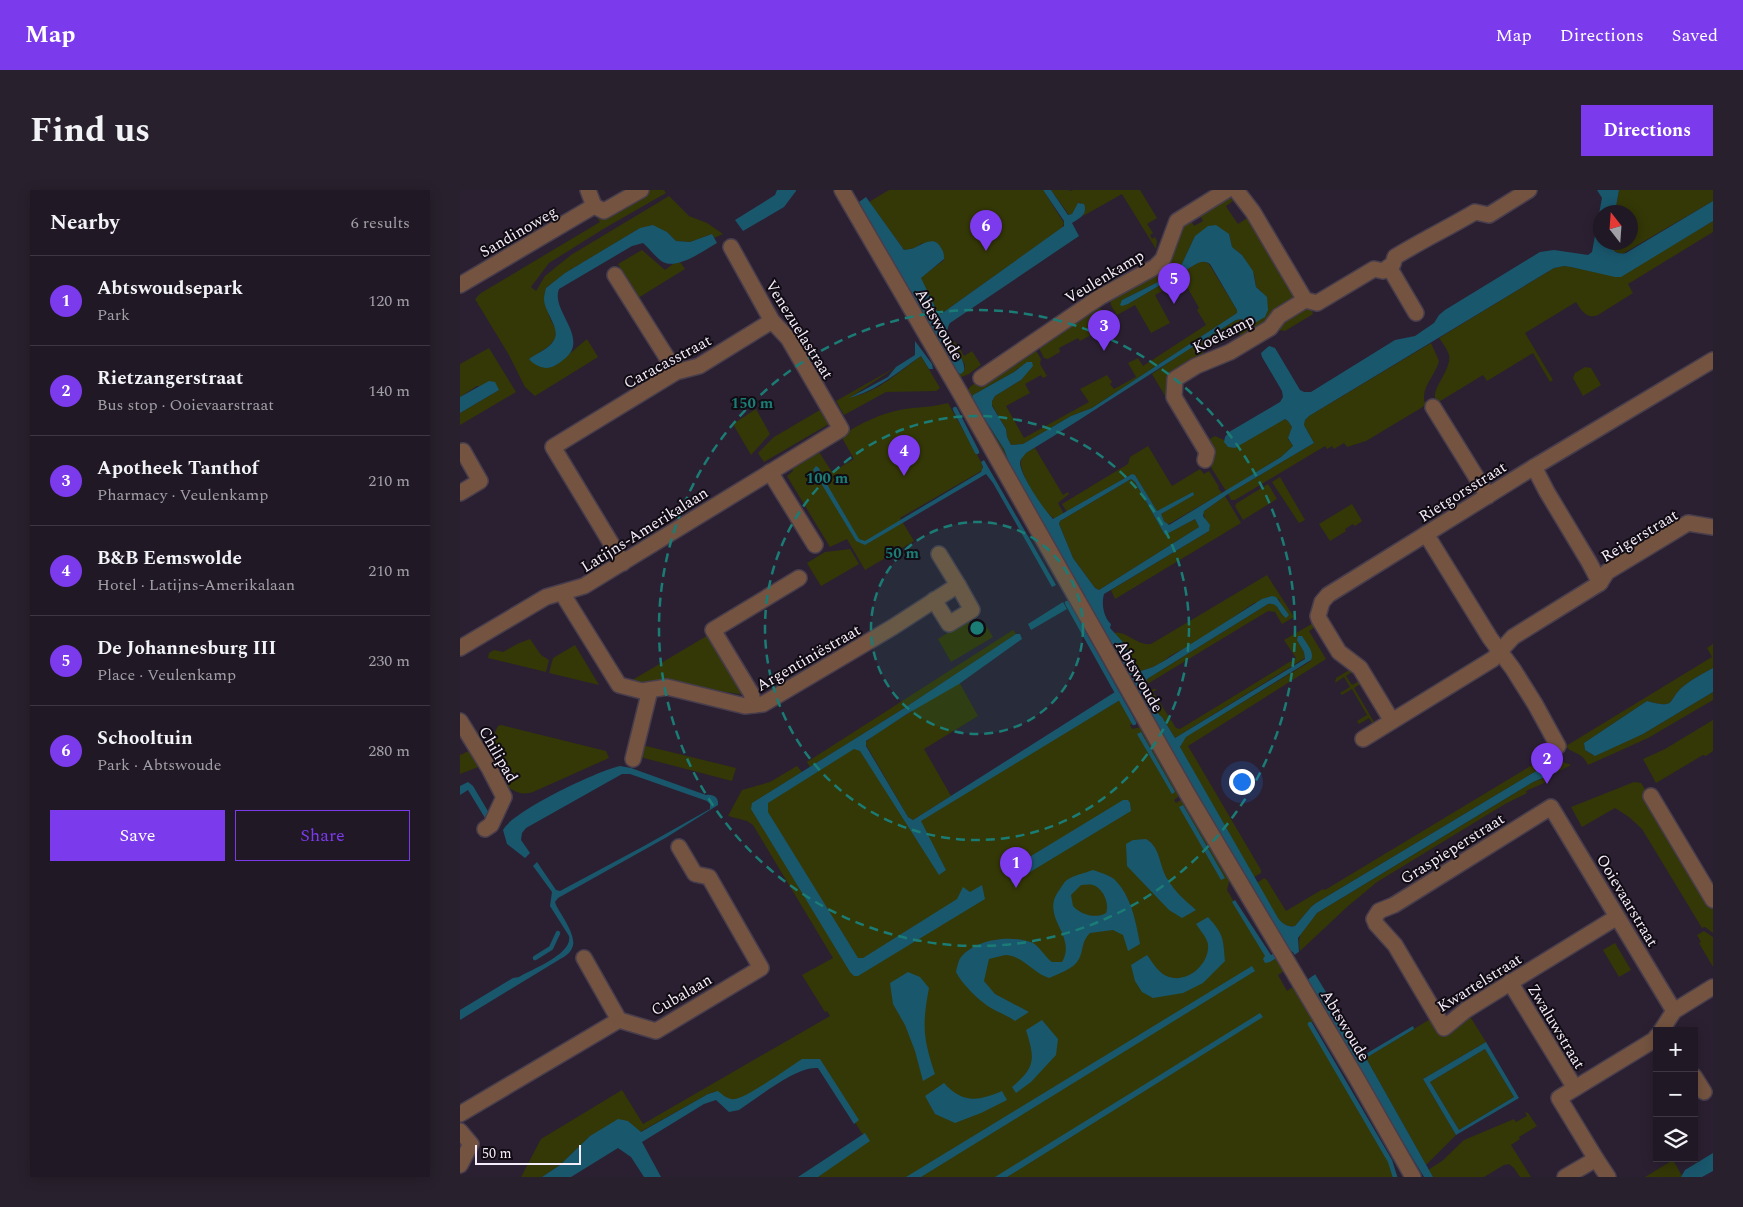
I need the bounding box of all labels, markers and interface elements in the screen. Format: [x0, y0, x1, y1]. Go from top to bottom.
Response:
text: Map [25, 17, 75, 53]
text: Map [1496, 22, 1532, 49]
text: Directions [1560, 22, 1644, 49]
text: Saved [1672, 22, 1718, 49]
text: Find us [30, 104, 150, 157]
button: Directions [1581, 105, 1713, 156]
street label: Sandinoweg [475, 200, 562, 264]
north arrow [1593, 205, 1638, 250]
text: Nearby [50, 207, 120, 239]
pin: 6 [970, 210, 1002, 251]
text: 6 results [351, 211, 410, 235]
street label: Veulenkamp [1060, 244, 1149, 310]
pin: 5 [1158, 263, 1190, 304]
text: Abtswoudsepark [97, 274, 243, 303]
street label: Venezuelastraat [759, 275, 839, 384]
street label: Abtswoude [909, 284, 969, 365]
text: 1 [62, 289, 70, 313]
text: 120 m [368, 289, 410, 313]
text: Park [97, 303, 130, 327]
street label: Koekamp [1188, 308, 1259, 360]
pin: 3 [1088, 310, 1120, 351]
street label: Caracasstraat [619, 328, 716, 395]
text: Rietzangerstraat [97, 364, 243, 393]
text: 2 [62, 379, 70, 403]
text: 140 m [368, 379, 410, 403]
text: 150 m [731, 392, 774, 415]
text: Bus stop · Ooievaarstraat [97, 393, 274, 417]
pin: 4 [888, 435, 920, 476]
text: Apotheek Tanthof [97, 454, 259, 483]
street label: Rietgorsstraat [1414, 455, 1511, 528]
text: 100 m [806, 467, 849, 490]
text: 3 [62, 469, 70, 493]
text: 210 m [368, 469, 410, 493]
street label: Latijns-Amerikalaan [576, 481, 713, 579]
text: Pharmacy · Veulenkamp [97, 483, 268, 507]
street label: Reigerstraat [1596, 503, 1683, 568]
text: 50 m [885, 542, 920, 565]
text: B&B Eemswolde [97, 544, 242, 573]
text: 4 [62, 559, 70, 583]
text: 210 m [368, 559, 410, 583]
text: Hotel · Latijns-Amerikalaan [97, 573, 295, 597]
street label: Argentiniëstraat [752, 618, 865, 698]
centre of rings [968, 619, 986, 637]
text: De Johannesburg III [97, 634, 276, 663]
street label: Abtswoude [1109, 636, 1169, 717]
text: 5 [62, 649, 70, 673]
text: 230 m [368, 649, 410, 673]
text: Place · Veulenkamp [97, 663, 236, 687]
street label: Chilipad [472, 722, 524, 787]
text: Schooltuin [97, 724, 193, 753]
text: 6 [62, 739, 70, 763]
text: 280 m [368, 739, 410, 763]
pin: 2 [1531, 743, 1563, 784]
text: Park · Abtswoude [97, 753, 222, 777]
your location [1229, 769, 1255, 795]
street label: Graspieperstraat [1396, 807, 1510, 891]
button: Save [50, 810, 225, 861]
button: Share [235, 810, 410, 861]
pin: 1 [1000, 847, 1032, 888]
street label: Ooievaarstraat [1590, 850, 1664, 952]
street label: Kwartelstraat [1432, 947, 1527, 1018]
street label: Cubalaan [646, 968, 717, 1022]
street label: Zwaluwstraat [1521, 979, 1591, 1074]
street label: Abtswoude [1314, 985, 1376, 1066]
map controls [1653, 1027, 1698, 1162]
button: + [1653, 1027, 1698, 1072]
button: − [1653, 1072, 1698, 1117]
button: layers [1653, 1117, 1698, 1162]
scale bar [475, 1142, 581, 1165]
text: 50 m [482, 1143, 512, 1164]

